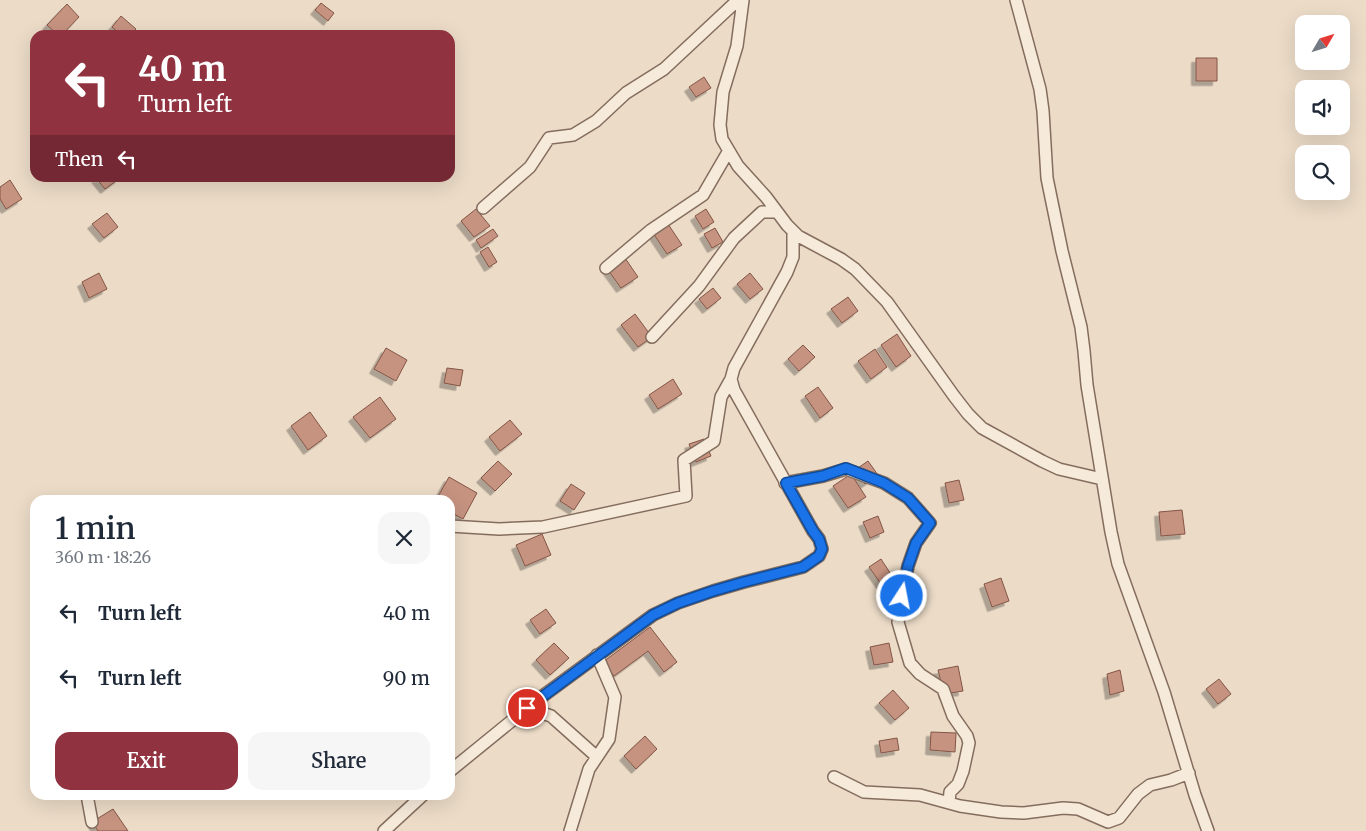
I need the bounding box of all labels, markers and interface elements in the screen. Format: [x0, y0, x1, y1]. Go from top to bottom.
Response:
north arrow [1295, 15, 1350, 70]
map controls [1295, 15, 1350, 200]
text: 40 m [138, 47, 226, 91]
icon: left [55, 50, 120, 115]
button: sound [1295, 80, 1350, 135]
text: Turn left [138, 90, 232, 118]
icon: left [113, 145, 141, 173]
button: search [1295, 145, 1350, 200]
text: Then [55, 147, 103, 171]
text: 1 min [55, 509, 136, 547]
button: close [378, 512, 430, 564]
text: 360 m · 18:26 [55, 547, 151, 567]
position arrow [875, 569, 927, 621]
icon: left [55, 599, 83, 627]
text: Turn left [98, 601, 182, 625]
text: 40 m [383, 601, 430, 625]
icon: left [55, 664, 83, 692]
text: Turn left [98, 666, 182, 690]
text: 90 m [383, 666, 430, 690]
pin [506, 687, 548, 729]
icon: arrive [513, 694, 541, 722]
button: Exit [55, 732, 238, 790]
button: Share [248, 732, 430, 790]

